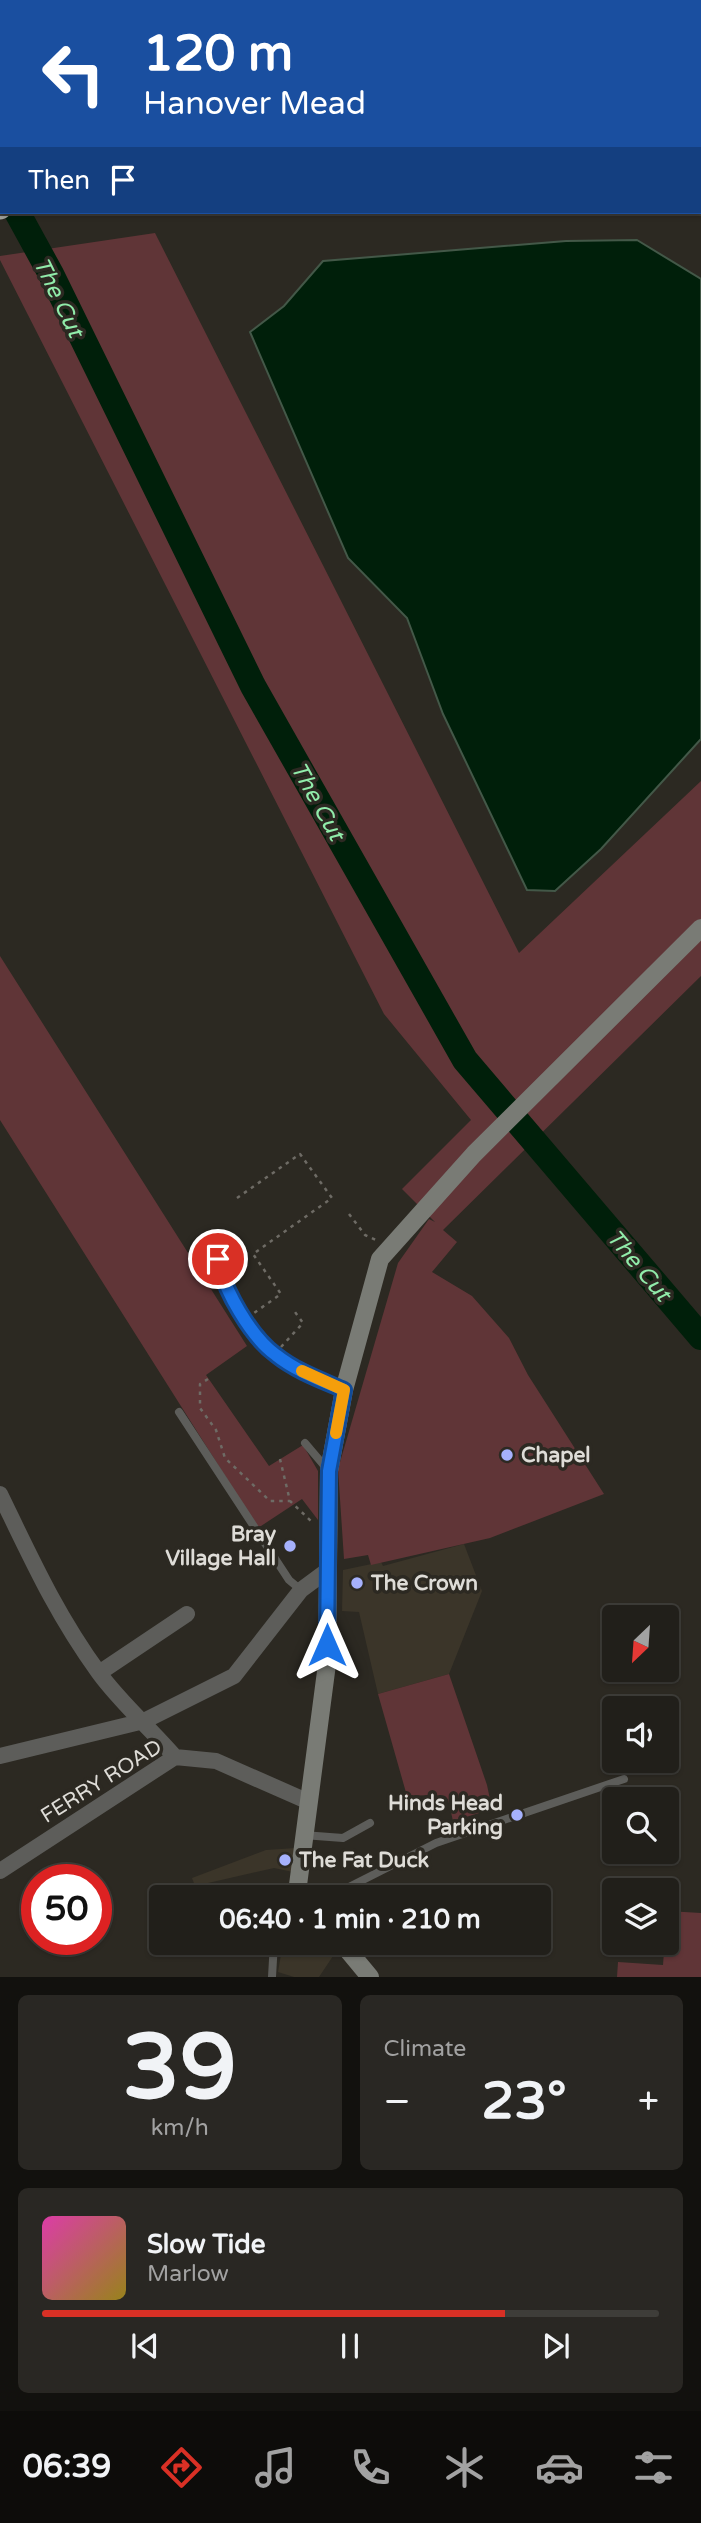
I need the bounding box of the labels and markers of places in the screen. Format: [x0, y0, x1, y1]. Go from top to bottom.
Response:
pin [188, 1229, 248, 1289]
place label: Chapel [521, 1443, 591, 1468]
marker: Chapel [499, 1447, 515, 1463]
place label: Bray Village Hall [165, 1522, 277, 1571]
marker: Bray Village Hall [282, 1538, 298, 1554]
place label: The Crown [370, 1571, 478, 1596]
marker: The Crown [349, 1575, 365, 1591]
place label: Hinds Head Parking [388, 1791, 503, 1840]
marker: Hinds Head Parking [509, 1807, 525, 1823]
place label: The Fat Duck [298, 1848, 430, 1873]
marker: The Fat Duck [277, 1852, 293, 1868]

